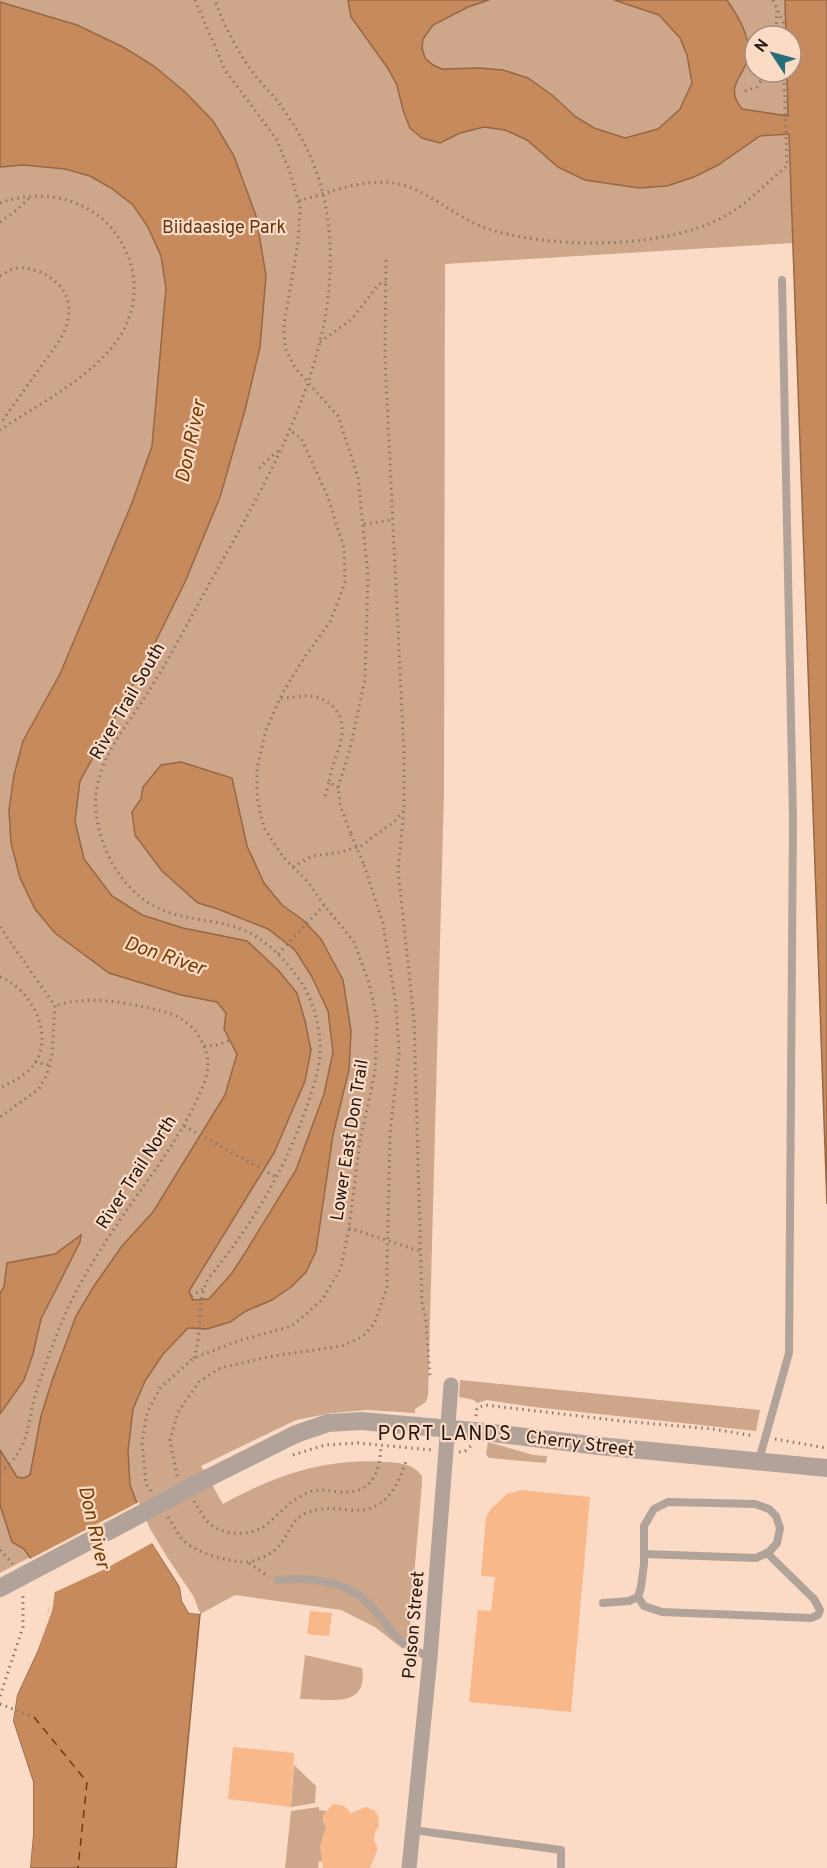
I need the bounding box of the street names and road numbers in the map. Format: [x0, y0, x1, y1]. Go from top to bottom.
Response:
street label: River Trail South [85, 639, 171, 765]
street label: Lower East Don Trail [326, 1058, 375, 1223]
street label: River Trail North [92, 1112, 183, 1234]
street label: Cherry Street [524, 1426, 635, 1463]
street label: Polson Street [398, 1570, 431, 1680]

